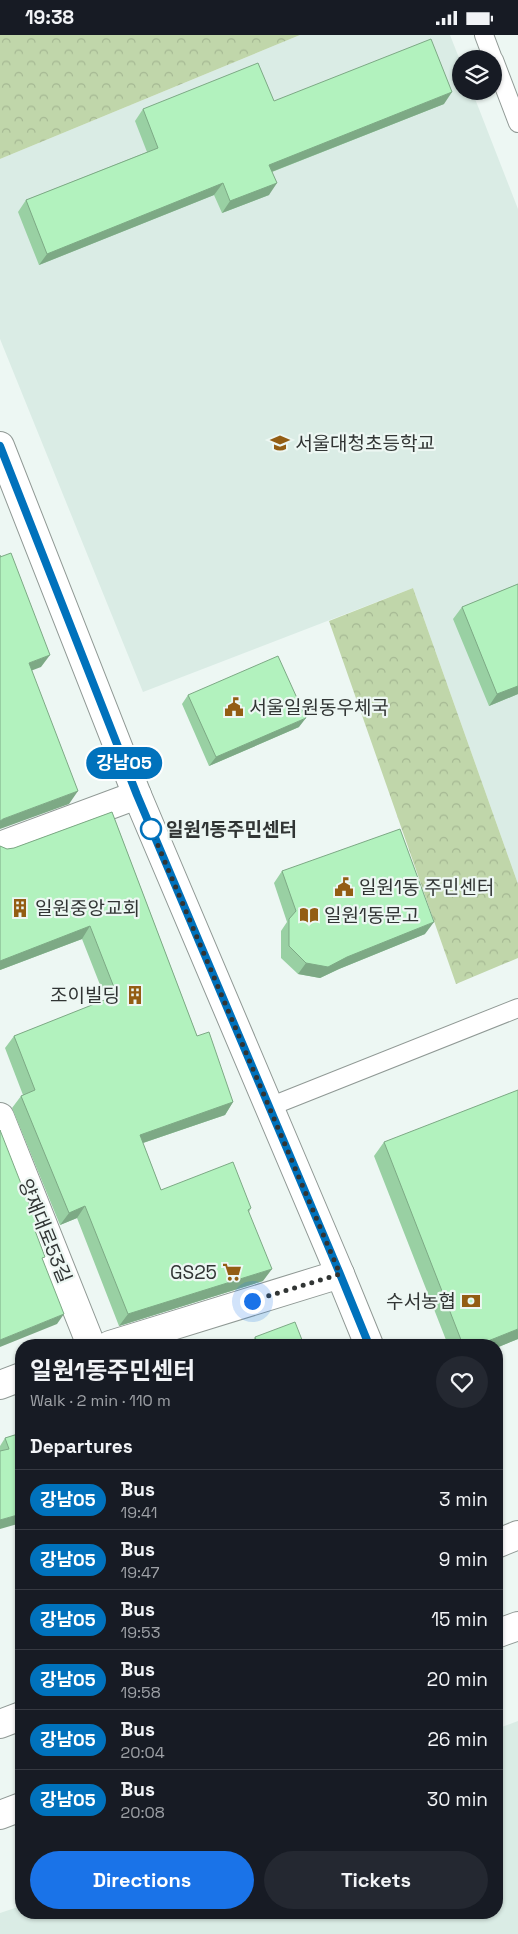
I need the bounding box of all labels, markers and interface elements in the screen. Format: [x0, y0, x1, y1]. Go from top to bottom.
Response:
text: 19:38 [25, 5, 74, 30]
map controls [452, 50, 502, 100]
button: layers [452, 50, 502, 100]
place label: 서울대청초등학교 [295, 431, 435, 456]
school or university icon: 서울대청초등학교 [269, 432, 291, 454]
place label: 서울일원동우체국 [249, 695, 389, 720]
public building icon: 서울일원동우체국 [223, 696, 245, 718]
line badge: 강남05 [89, 747, 159, 779]
text: 강남05 [96, 751, 152, 774]
place label: 일원1동주민센터 [166, 817, 297, 842]
marker: 일원1동주민센터 [140, 818, 162, 840]
place label: 일원1동 주민센터 [359, 875, 494, 900]
public building icon: 일원1동 주민센터 [333, 876, 355, 898]
place label: 일원중앙교회 [35, 896, 140, 921]
building icon: 일원중앙교회 [9, 897, 31, 919]
place label: 일원1동문고 [324, 903, 419, 928]
library icon: 일원1동문고 [298, 904, 320, 926]
place label: 조이빌딩 [50, 983, 120, 1008]
building icon: 조이빌딩 [124, 984, 146, 1006]
street label: 양재대로53길 [13, 1175, 77, 1287]
place label: GS25 [170, 1260, 217, 1285]
supermarket icon: GS25 [221, 1261, 243, 1283]
your location [240, 1289, 265, 1314]
place label: 수서농협 [386, 1289, 456, 1314]
bank icon: 수서농협 [460, 1290, 482, 1312]
text: 일원1동주민센터 [30, 1355, 195, 1386]
button: heart [436, 1356, 488, 1408]
text: Walk · 2 min · 110 m [30, 1390, 171, 1411]
text: Departures [30, 1434, 133, 1459]
text: Bus [121, 1477, 155, 1502]
text: 3 min [439, 1487, 488, 1512]
text: 강남05 [40, 1488, 96, 1511]
text: 19:41 [121, 1502, 157, 1523]
text: Bus [121, 1537, 155, 1562]
text: 9 min [439, 1547, 488, 1572]
text: 강남05 [40, 1548, 96, 1571]
text: 19:47 [121, 1562, 160, 1583]
text: Bus [121, 1597, 155, 1622]
text: 15 min [431, 1607, 488, 1632]
text: 강남05 [40, 1608, 96, 1631]
text: 19:53 [121, 1622, 160, 1643]
text: Bus [121, 1657, 155, 1682]
text: 20 min [427, 1667, 488, 1692]
text: 강남05 [40, 1668, 96, 1691]
text: 19:58 [121, 1682, 161, 1703]
text: Bus [121, 1717, 155, 1742]
text: 26 min [427, 1727, 488, 1752]
text: 강남05 [40, 1728, 96, 1751]
text: 20:04 [121, 1742, 165, 1763]
text: Bus [121, 1777, 155, 1802]
text: 30 min [427, 1787, 488, 1812]
text: 강남05 [40, 1788, 96, 1811]
text: 20:08 [121, 1802, 165, 1823]
button: Directions [30, 1851, 254, 1909]
button: Tickets [264, 1851, 488, 1909]

